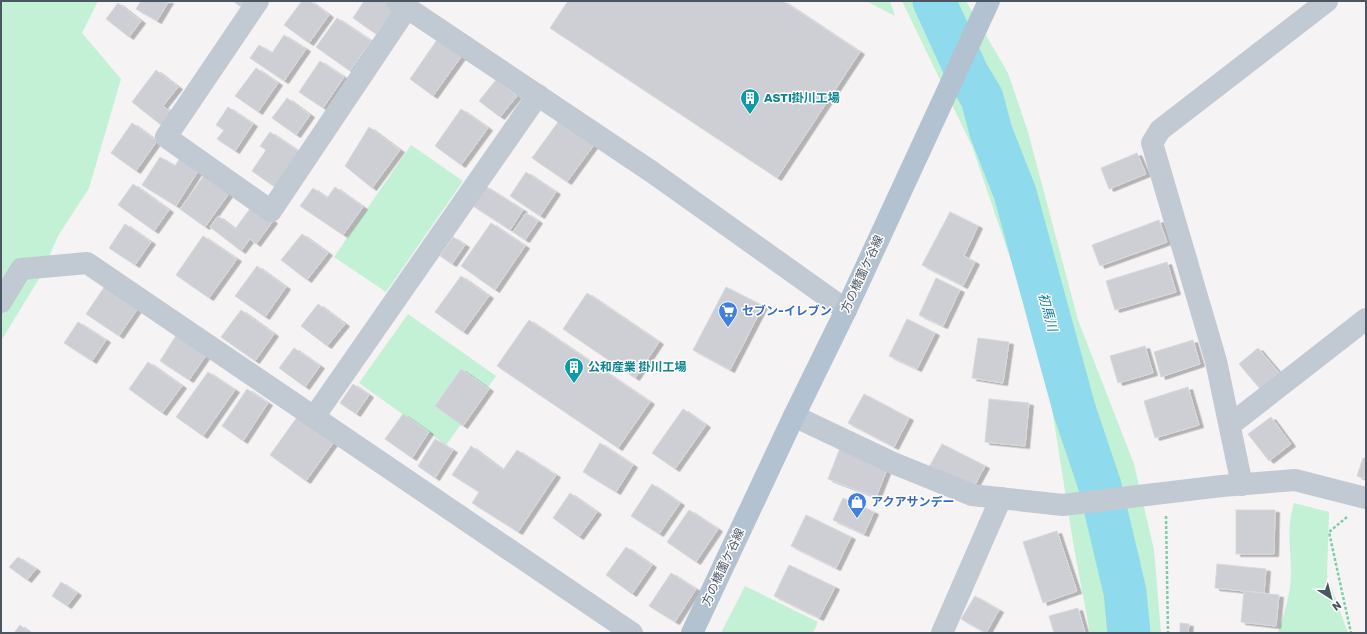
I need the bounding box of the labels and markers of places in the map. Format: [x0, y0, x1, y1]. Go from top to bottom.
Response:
building icon: ASTI掛川工場 [739, 87, 761, 115]
place label: ASTI掛川工場 [764, 91, 840, 105]
supermarket icon: セブン-イレブン [717, 300, 739, 328]
place label: セブン-イレブン [742, 304, 832, 318]
building icon: 公和産業 掛川工場 [563, 356, 585, 384]
place label: 公和産業 掛川工場 [588, 360, 687, 374]
shop icon: アクアサンデー [846, 491, 868, 519]
place label: アクアサンデー [871, 495, 954, 509]

